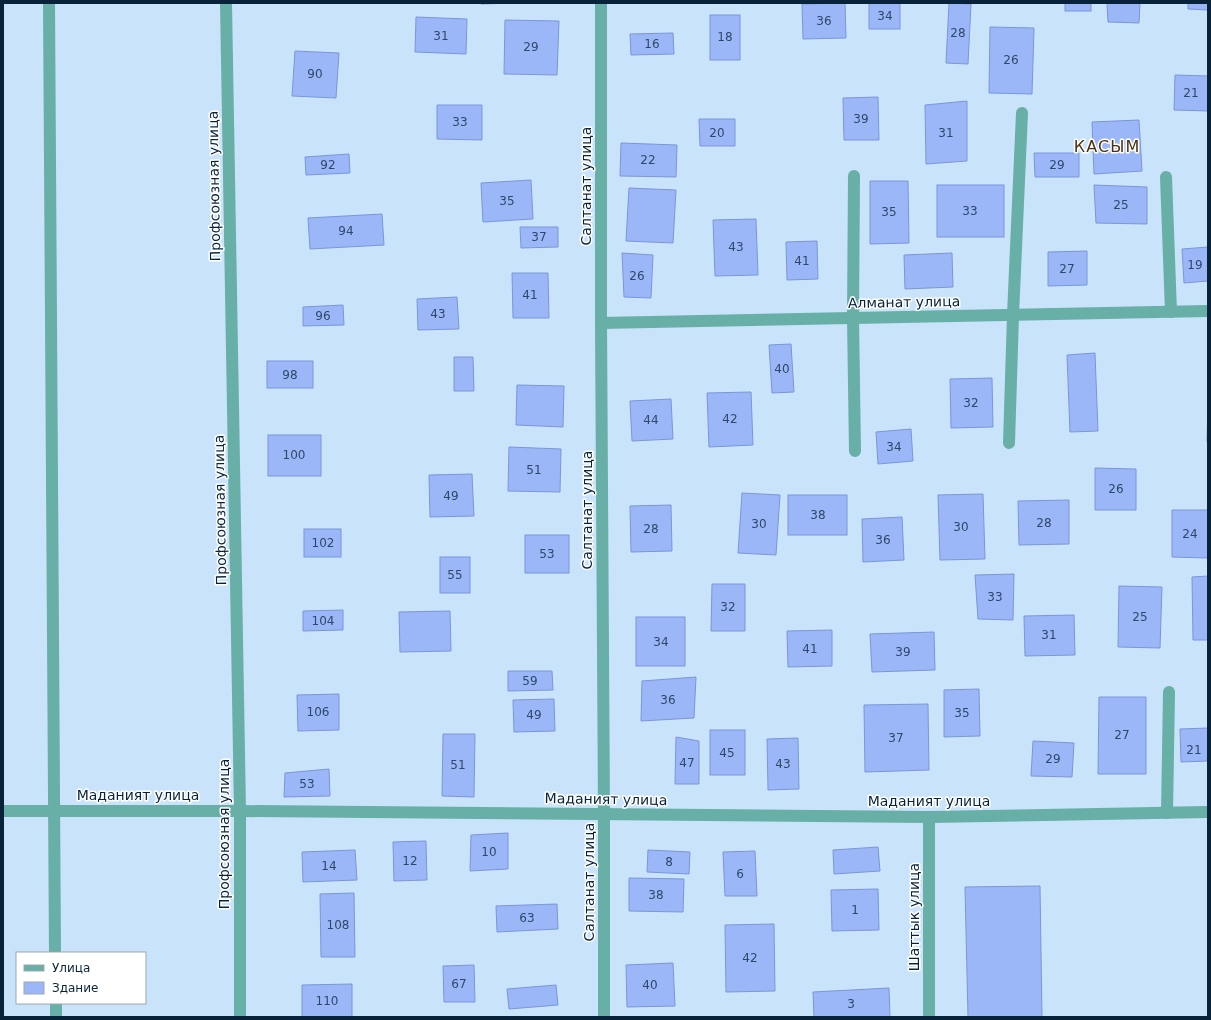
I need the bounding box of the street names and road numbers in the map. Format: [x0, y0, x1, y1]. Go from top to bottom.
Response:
street label: Профсоюзная улица [205, 111, 223, 261]
street label: Салтанат улица [578, 127, 594, 245]
street label: Алманат улица [848, 293, 960, 311]
street label: Профсоюзная улица [211, 435, 229, 585]
street label: Салтанат улица [579, 451, 595, 569]
street label: Профсоюзная улица [216, 759, 232, 909]
street label: Маданият улица [77, 787, 199, 803]
street label: Маданият улица [545, 790, 667, 808]
street label: Маданият улица [868, 793, 990, 809]
street label: Салтанат улица [581, 823, 597, 941]
street label: Шаттык улица [906, 863, 922, 971]

